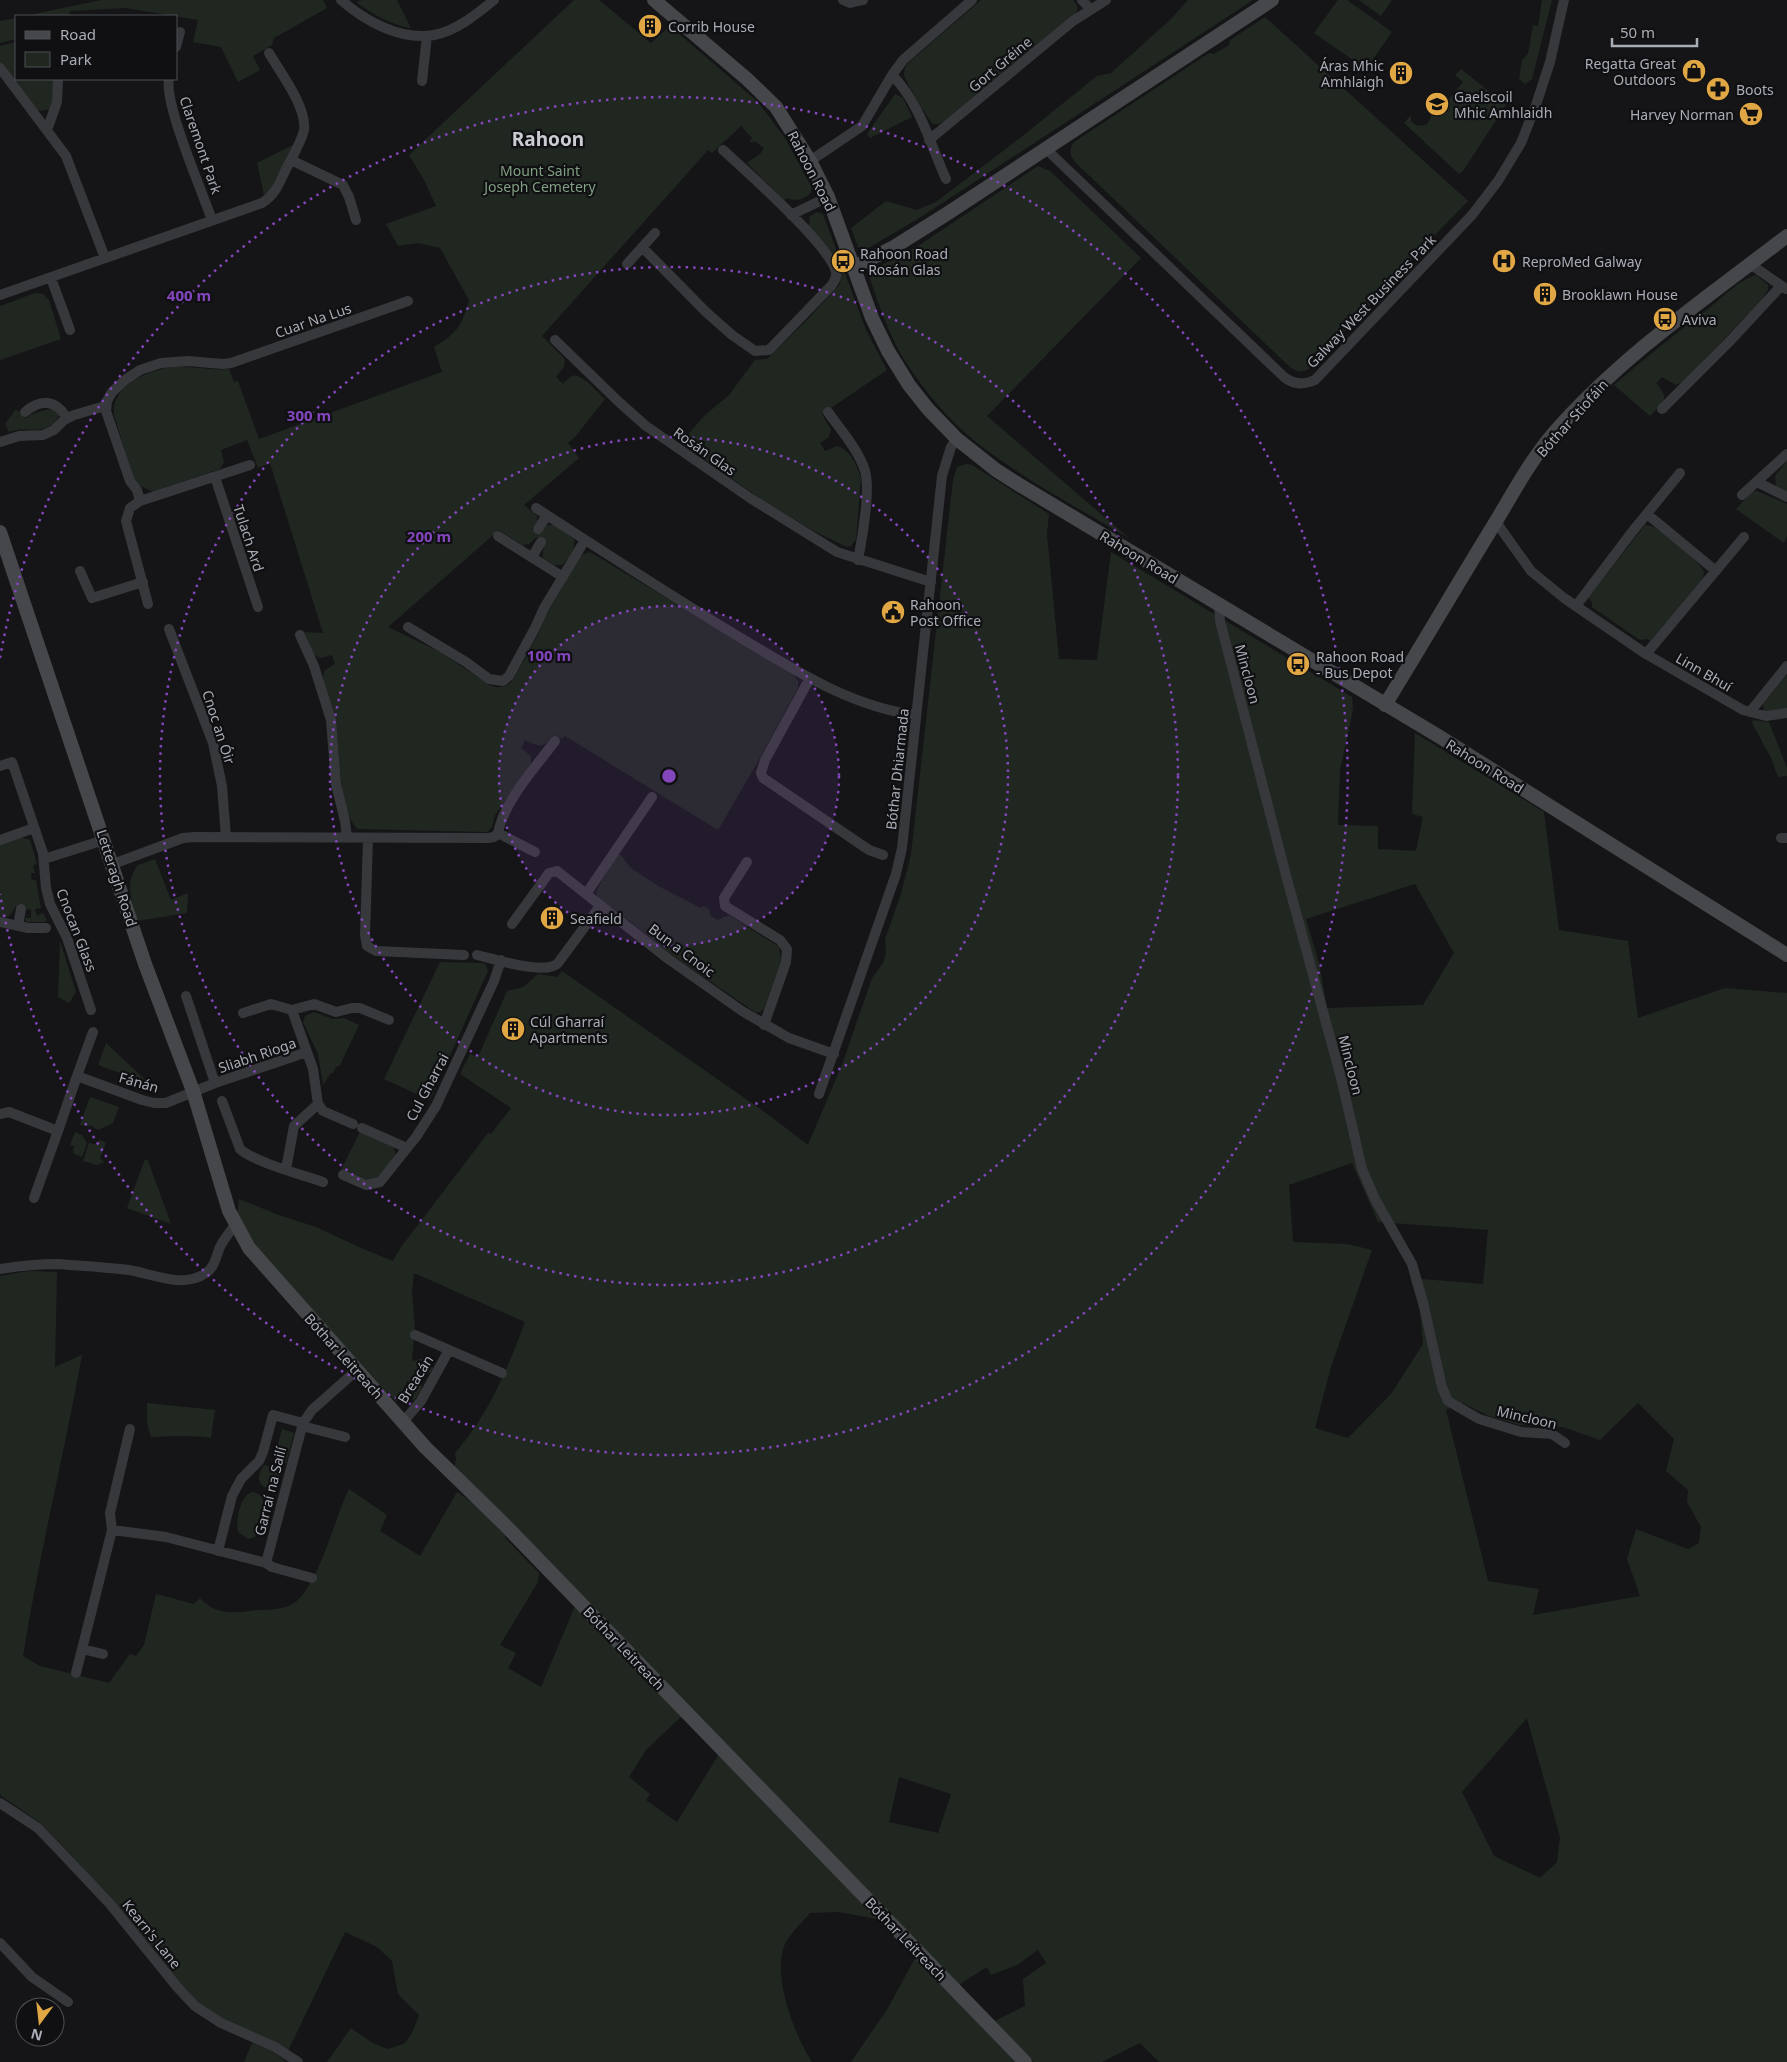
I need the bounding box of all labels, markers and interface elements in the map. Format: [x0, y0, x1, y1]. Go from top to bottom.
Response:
building icon: Corrib House [637, 13, 663, 39]
legend [15, 15, 178, 80]
scale bar [1612, 15, 1697, 47]
place label: Corrib House [668, 17, 755, 36]
text: 50 m [1620, 22, 1655, 42]
text: Road [60, 24, 96, 44]
street label: Gort Gréine [964, 32, 1036, 96]
text: Park [60, 49, 92, 69]
place label: Regatta Great Outdoors [1585, 54, 1676, 89]
place label: Áras Mhic Amhlaigh [1320, 56, 1384, 91]
shop icon: Regatta Great Outdoors [1681, 58, 1707, 84]
building icon: Áras Mhic Amhlaigh [1388, 60, 1414, 86]
pharmacy icon: Boots [1705, 76, 1731, 102]
place label: Boots [1736, 80, 1774, 99]
place label: Gaelscoil Mhic Amhlaidh [1454, 87, 1552, 122]
school or university icon: Gaelscoil Mhic Amhlaidh [1424, 91, 1450, 117]
street label: Claremont Park [175, 94, 227, 197]
supermarket icon: Harvey Norman [1738, 101, 1764, 127]
place label: Harvey Norman [1630, 105, 1734, 124]
district label: Rahoon [512, 126, 584, 152]
street label: Rahoon Road [784, 127, 840, 215]
park label: Mount Saint Joseph Cemetery [482, 161, 597, 196]
street label: Galway West Business Park [1302, 230, 1440, 372]
place label: Rahoon Road - Rosán Glas [860, 244, 948, 279]
bus stop icon: Rahoon Road - Rosán Glas [830, 248, 856, 274]
hospital icon: ReproMed Galway [1491, 248, 1517, 274]
place label: ReproMed Galway [1522, 252, 1643, 271]
building icon: Brooklawn House [1532, 281, 1558, 307]
text: 400 m [167, 285, 211, 305]
place label: Brooklawn House [1562, 285, 1678, 304]
street label: Cuar Na Lus [272, 298, 354, 342]
bus stop icon: Aviva [1652, 306, 1678, 332]
place label: Aviva [1682, 310, 1717, 329]
street label: Bóthar Stiofáin [1532, 375, 1612, 461]
text: 300 m [287, 405, 331, 425]
street label: Rosán Glas [670, 422, 740, 480]
street label: Tulach Ard [229, 502, 269, 574]
text: 200 m [407, 526, 451, 546]
street label: Rahoon Road [1096, 526, 1182, 588]
place label: Rahoon Post Office [910, 595, 981, 630]
public building icon: Rahoon Post Office [880, 599, 906, 625]
street label: Mincloon [1231, 642, 1265, 706]
text: 100 m [527, 645, 571, 665]
place label: Rahoon Road - Bus Depot [1316, 647, 1404, 682]
street label: Linn Bhuí [1672, 648, 1736, 696]
bus stop icon: Rahoon Road - Bus Depot [1285, 651, 1311, 677]
street label: Cnoc an Óir [198, 688, 240, 767]
street label: Bóthar Dhiarmada [881, 707, 913, 831]
street label: Rahoon Road [1443, 735, 1527, 797]
centre of rings [660, 767, 678, 785]
street label: Letteragh Road [92, 827, 142, 929]
street label: Cnocan Glass [52, 886, 102, 975]
building icon: Seafield [539, 905, 565, 931]
place label: Seafield [570, 909, 622, 928]
street label: Bun a Cnoic [645, 919, 719, 981]
place label: Cúl Gharraí Apartments [530, 1012, 608, 1047]
building icon: Cúl Gharraí Apartments [500, 1016, 526, 1042]
street label: Sliabh Rioga [216, 1033, 298, 1077]
street label: Mincloon [1334, 1033, 1368, 1097]
street label: Cul Gharrai [401, 1050, 453, 1124]
street label: Fánán [117, 1067, 161, 1097]
street label: Bóthar Leitreach [300, 1309, 388, 1403]
street label: Breacán [393, 1351, 437, 1407]
street label: Mincloon [1495, 1401, 1559, 1433]
street label: Garraí na Sailí [250, 1444, 290, 1537]
street label: Bóthar Leitreach [579, 1602, 669, 1694]
street label: Bóthar Leitreach [861, 1893, 951, 1985]
street label: Kearn's Lane [118, 1896, 186, 1973]
north arrow [15, 1997, 65, 2047]
text: N [29, 2024, 44, 2046]

